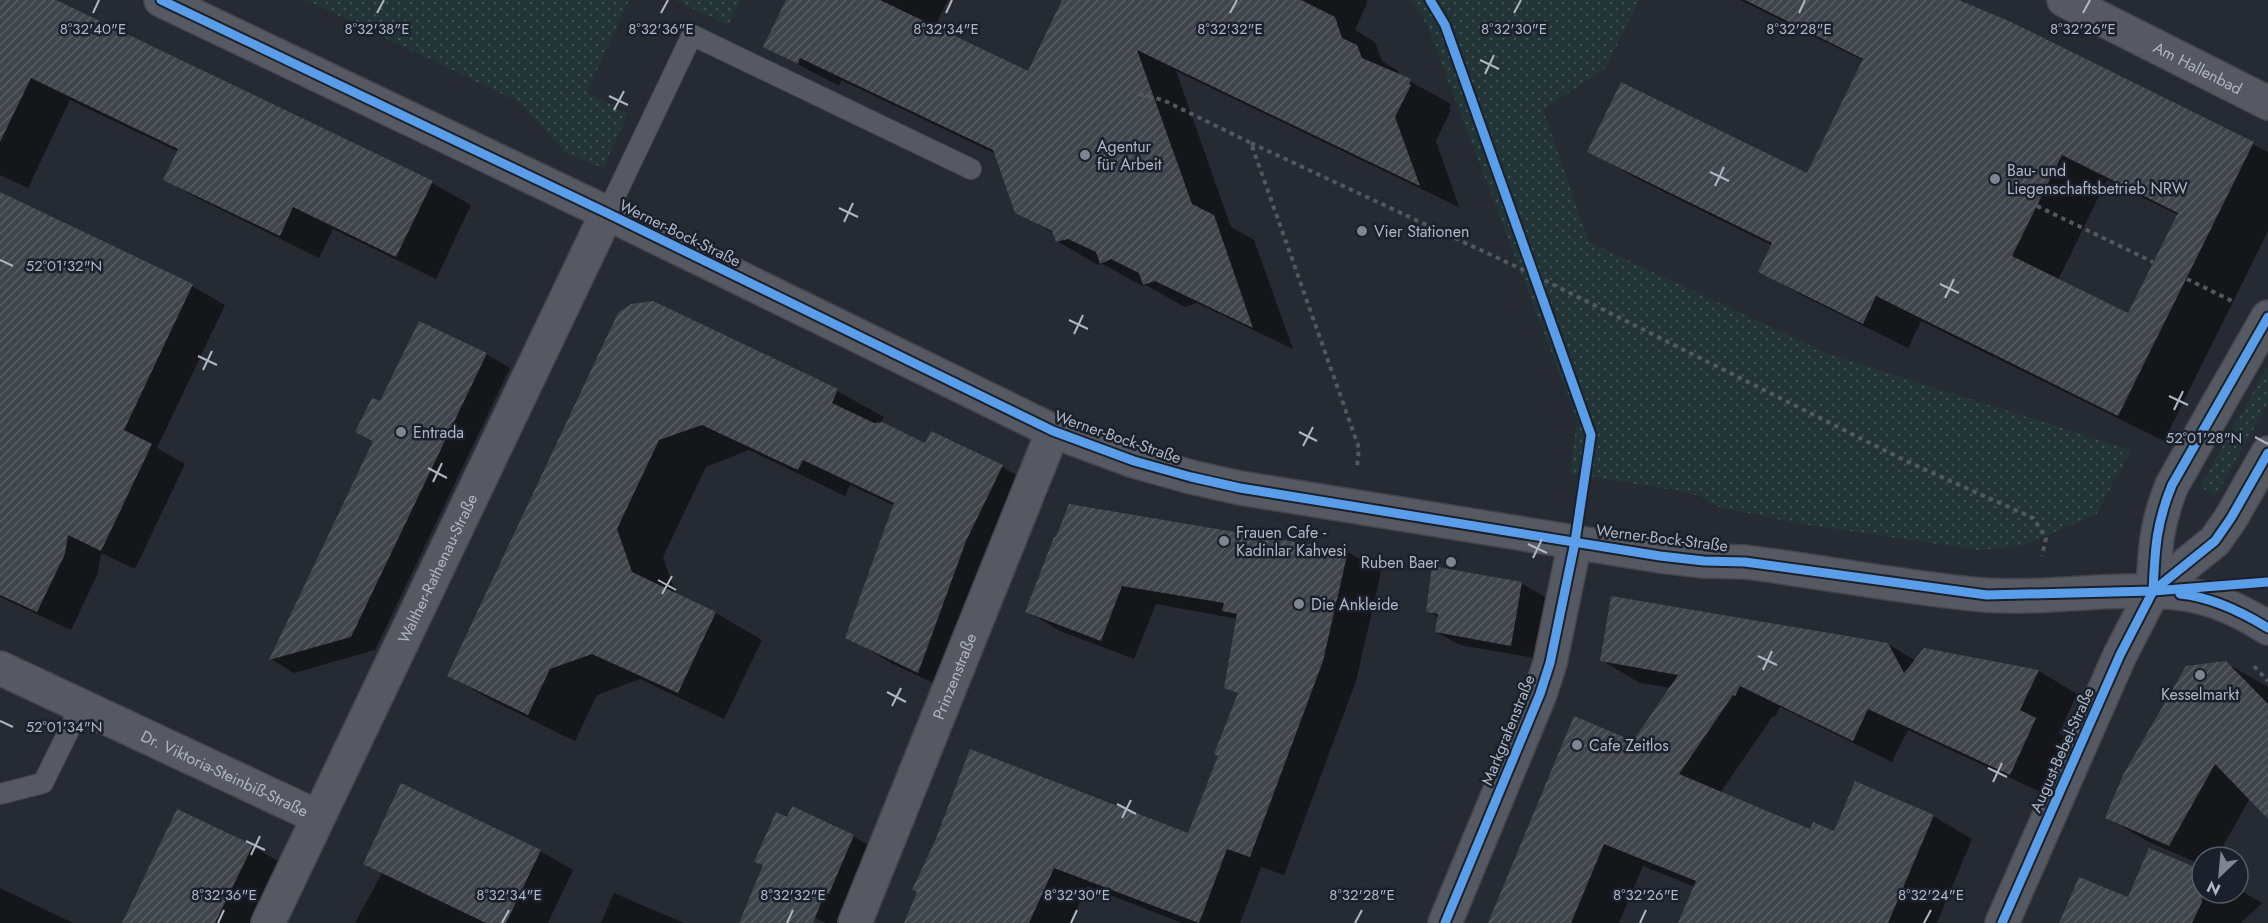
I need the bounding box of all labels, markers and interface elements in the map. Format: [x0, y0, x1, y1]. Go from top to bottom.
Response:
text: 8°32'40"E [60, 18, 126, 40]
text: 8°32'38"E [345, 18, 409, 40]
text: 8°32'36"E [628, 18, 694, 40]
text: 8°32'34"E [913, 18, 979, 40]
text: 8°32'32"E [1197, 18, 1263, 40]
text: 8°32'30"E [1481, 18, 1547, 40]
text: 8°32'28"E [1766, 18, 1832, 40]
text: 8°32'26"E [2050, 18, 2116, 40]
street label: Am Hallenbad [2149, 35, 2246, 100]
place label: Agentur für Arbeit [1097, 135, 1162, 176]
marker: Agentur für Arbeit [1078, 148, 1092, 162]
place label: Bau- und Liegenschaftsbetrieb NRW [2007, 159, 2188, 200]
marker: Bau- und Liegenschaftsbetrieb NRW [1988, 172, 2002, 186]
street label: Werner-Bock-Straße [615, 194, 745, 272]
place label: Vier Stationen [1374, 220, 1469, 243]
marker: Vier Stationen [1355, 224, 1369, 238]
text: 52°01'32"N [26, 255, 102, 277]
street label: Werner-Bock-Straße [1052, 405, 1184, 469]
place label: Entrada [413, 421, 464, 444]
marker: Entrada [394, 425, 408, 439]
text: 52°01'28"N [2166, 427, 2242, 449]
street label: Walther-Rathenau-Straße [392, 490, 483, 647]
street label: Werner-Bock-Straße [1595, 519, 1729, 557]
place label: Frauen Cafe - Kadinlar Kahvesi [1236, 521, 1347, 562]
marker: Frauen Cafe - Kadinlar Kahvesi [1217, 534, 1231, 548]
place label: Ruben Baer [1361, 551, 1440, 574]
marker: Ruben Baer [1444, 555, 1458, 569]
place label: Die Ankleide [1311, 593, 1399, 616]
marker: Die Ankleide [1292, 597, 1306, 611]
street label: Prinzenstraße [927, 630, 982, 723]
marker: Kesselmarkt [2193, 668, 2207, 682]
street label: Markgrafenstraße [1475, 671, 1541, 789]
place label: Kesselmarkt [2161, 683, 2239, 706]
street label: August-Bebel-Straße [2024, 684, 2100, 816]
text: 52°01'34"N [26, 716, 102, 738]
street label: Dr. Viktoria-Steinbiß-Straße [137, 724, 312, 822]
place label: Cafe Zeitlos [1589, 734, 1669, 757]
marker: Cafe Zeitlos [1570, 738, 1584, 752]
north arrow [2190, 845, 2250, 905]
text: N [2203, 875, 2224, 901]
text: 8°32'36"E [191, 884, 257, 906]
text: 8°32'34"E [476, 884, 542, 906]
text: 8°32'32"E [760, 884, 826, 906]
text: 8°32'30"E [1044, 884, 1110, 906]
text: 8°32'28"E [1329, 884, 1395, 906]
text: 8°32'26"E [1613, 884, 1679, 906]
text: 8°32'24"E [1898, 884, 1964, 906]

